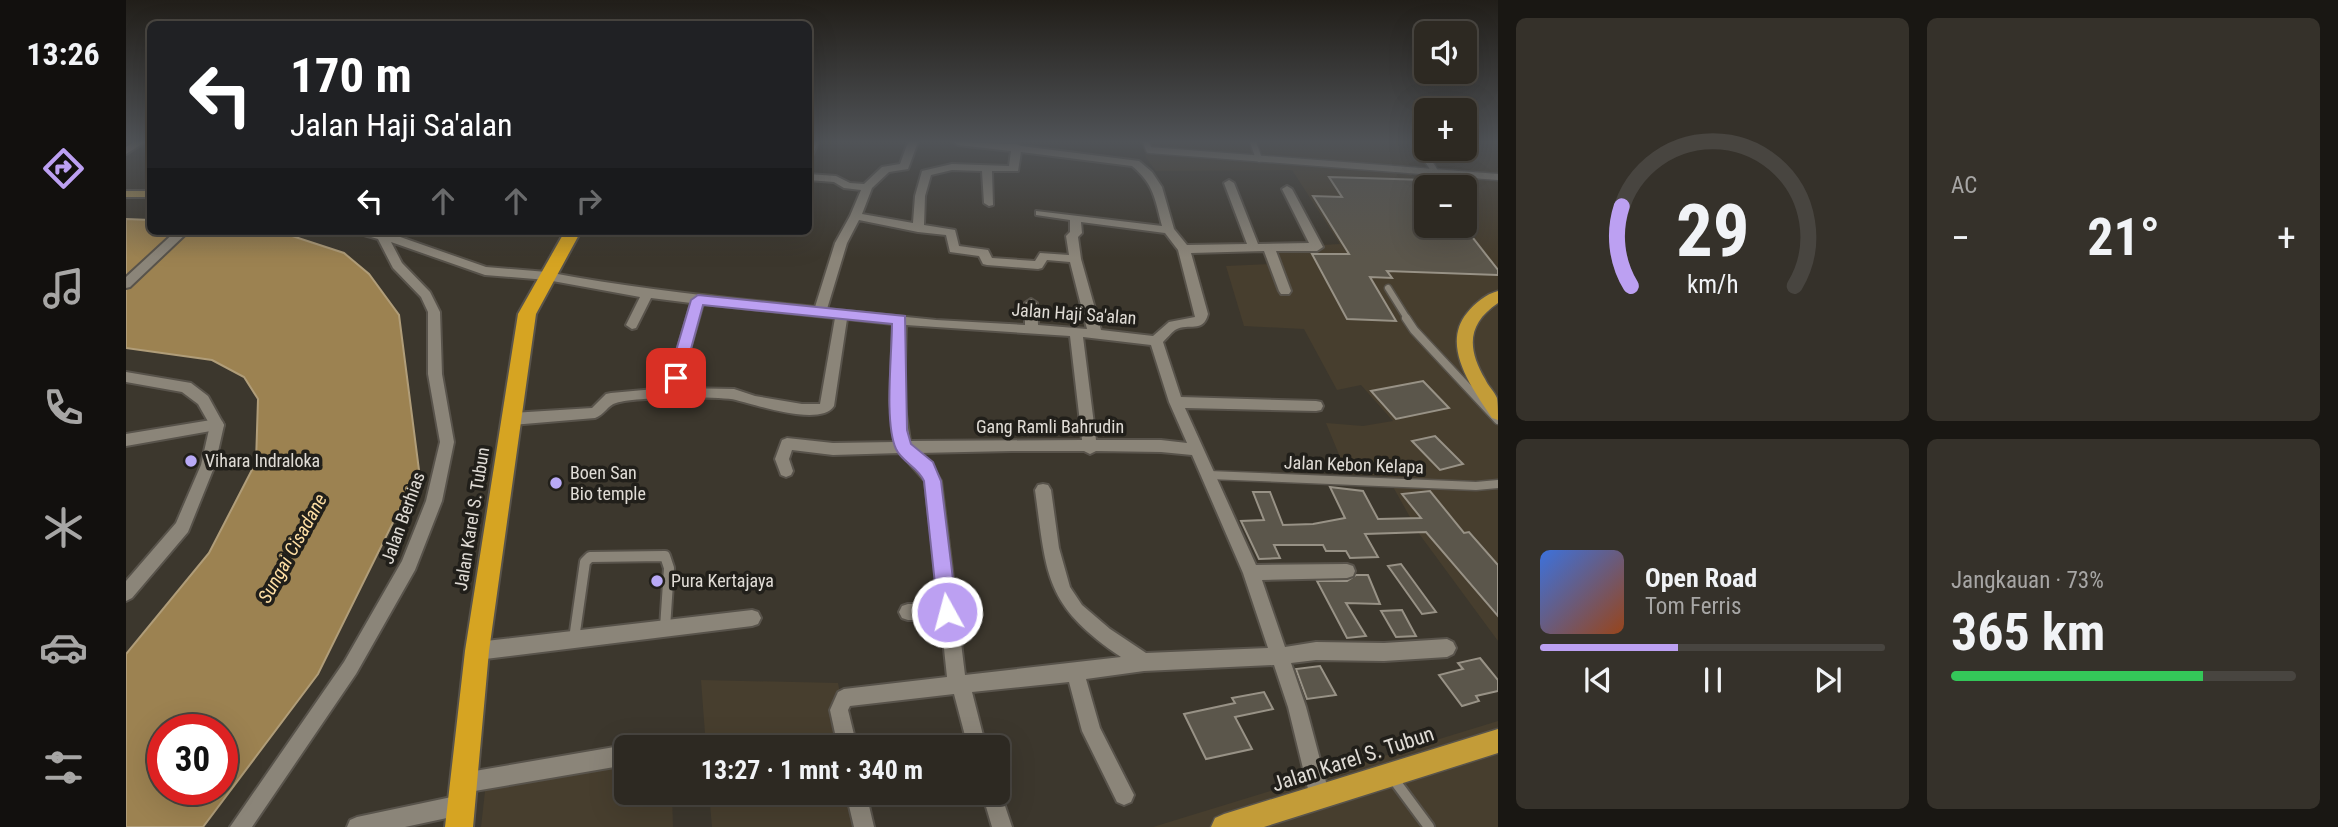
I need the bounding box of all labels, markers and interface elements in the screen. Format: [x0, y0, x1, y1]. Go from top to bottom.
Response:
map controls [1414, 21, 1477, 238]
button: sound [1414, 21, 1477, 84]
text: 13:26 [26, 35, 100, 73]
text: 170 m [290, 47, 412, 104]
icon: left [175, 49, 266, 140]
button: + [1414, 98, 1477, 161]
text: Jalan Haji Sa'alan [290, 106, 513, 144]
icon: directions [39, 144, 88, 193]
text: AC [1951, 172, 1977, 199]
button: − [1414, 175, 1477, 238]
icon: left [351, 182, 389, 220]
icon: ahead [424, 182, 462, 220]
icon: ahead [497, 182, 535, 220]
icon: right [570, 182, 608, 220]
text: 29 [1676, 188, 1749, 274]
text: 21° [2087, 207, 2160, 268]
text: − [1951, 216, 1970, 260]
text: + [2277, 216, 2296, 260]
icon: music [39, 264, 88, 313]
text: km/h [1687, 269, 1738, 298]
street label: Jalan Haji Sa'alan [1011, 299, 1137, 328]
pin [646, 348, 706, 408]
icon: arrive [657, 359, 695, 397]
icon: phone [39, 383, 88, 432]
street label: Gang Ramli Bahrudin [976, 416, 1124, 437]
street label: Jalan Karel S. Tubun [450, 446, 493, 592]
place label: Vihara Indraloka [205, 450, 320, 471]
street label: Jalan Kebon Kelapa [1284, 452, 1424, 477]
marker: Vihara Indraloka [183, 453, 199, 469]
place label: Boen San Bio temple [570, 462, 646, 504]
street label: Jalan Berhias [376, 469, 429, 567]
marker: Boen San Bio temple [548, 475, 564, 491]
water label: Sungai Cisadane [253, 490, 332, 607]
icon: climate [39, 503, 88, 552]
text: Open Road [1645, 563, 1757, 593]
text: Jangkauan · 73% [1951, 567, 2104, 594]
place label: Pura Kertajaya [671, 570, 774, 591]
marker: Pura Kertajaya [649, 573, 665, 589]
position arrow [910, 575, 984, 649]
text: Tom Ferris [1645, 593, 1741, 620]
text: 365 km [1951, 602, 2105, 663]
icon: car [39, 623, 88, 672]
icon: previous [1579, 661, 1617, 699]
icon: pause [1694, 661, 1732, 699]
icon: next [1809, 661, 1847, 699]
speed limit sign: 30 [147, 714, 238, 805]
street label: Jalan Karel S. Tubun [1269, 721, 1437, 797]
icon: filters [39, 743, 88, 792]
text: 13:27 · 1 mnt · 340 m [701, 755, 923, 785]

